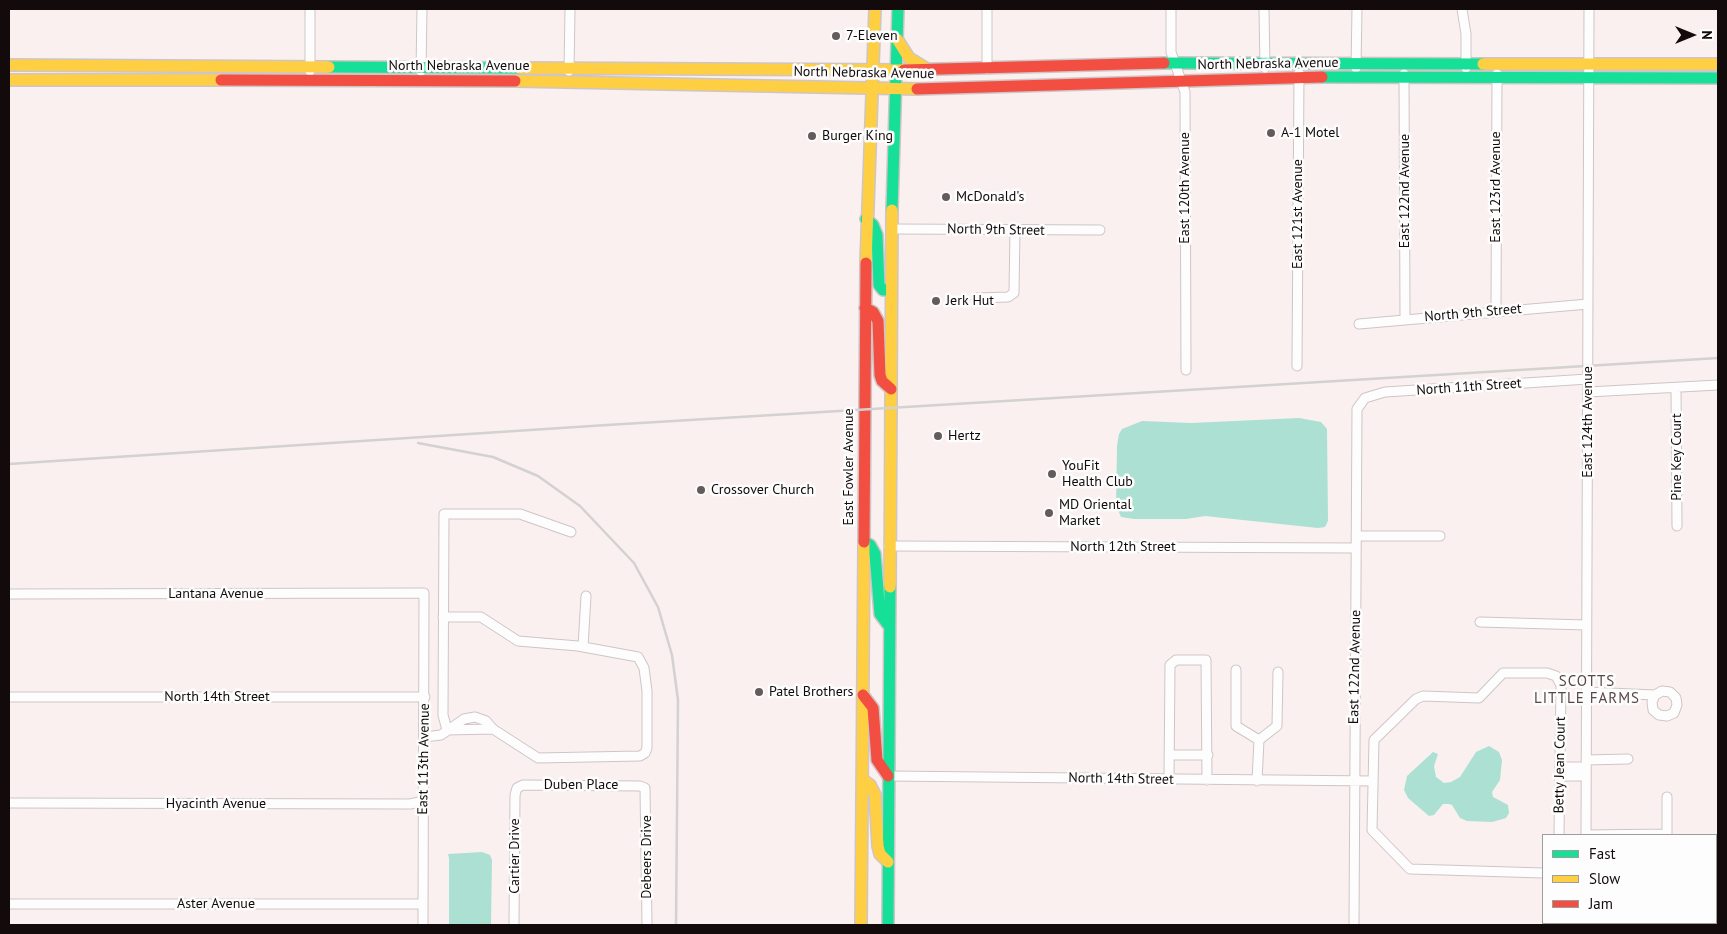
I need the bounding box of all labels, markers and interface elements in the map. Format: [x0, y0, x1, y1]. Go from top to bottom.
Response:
north arrow [1667, 10, 1717, 60]
place label: 7-Eleven [846, 28, 898, 44]
marker: 7-Eleven [830, 30, 842, 42]
text: N [1698, 30, 1716, 40]
street label: North Nebraska Avenue [1197, 54, 1339, 74]
street label: North Nebraska Avenue [388, 58, 530, 74]
street label: North Nebraska Avenue [793, 63, 935, 83]
place label: A-1 Motel [1281, 125, 1339, 141]
marker: A-1 Motel [1265, 127, 1277, 139]
place label: Burger King [822, 128, 893, 144]
marker: Burger King [806, 130, 818, 142]
street label: East 123rd Avenue [1488, 131, 1504, 243]
street label: East 120th Avenue [1177, 132, 1193, 244]
street label: East 122nd Avenue [1397, 134, 1413, 248]
street label: East 121st Avenue [1290, 159, 1306, 269]
place label: McDonald's [956, 189, 1024, 205]
marker: McDonald's [940, 191, 952, 203]
street label: North 9th Street [947, 221, 1045, 239]
place label: Jerk Hut [946, 293, 994, 309]
marker: Jerk Hut [930, 295, 942, 307]
street label: North 9th Street [1424, 300, 1522, 326]
street label: East 124th Avenue [1580, 366, 1596, 478]
street label: North 11th Street [1416, 375, 1522, 399]
street label: East Fowler Avenue [841, 408, 857, 526]
street label: Pine Key Court [1669, 413, 1685, 501]
place label: Hertz [948, 428, 981, 444]
marker: Hertz [932, 430, 944, 442]
place label: YouFit Health Club [1062, 458, 1133, 491]
marker: YouFit Health Club [1046, 468, 1058, 480]
place label: Crossover Church [711, 482, 814, 498]
marker: Crossover Church [695, 484, 707, 496]
place label: MD Oriental Market [1059, 497, 1132, 530]
marker: MD Oriental Market [1043, 507, 1055, 519]
street label: North 12th Street [1070, 539, 1176, 555]
street label: Lantana Avenue [168, 586, 264, 602]
street label: East 122nd Avenue [1346, 610, 1364, 724]
district label: SCOTTS LITTLE FARMS [1532, 673, 1642, 708]
place label: Patel Brothers [769, 684, 853, 700]
marker: Patel Brothers [753, 686, 765, 698]
street label: North 14th Street [164, 689, 270, 705]
street label: East 113th Avenue [415, 703, 433, 815]
street label: Betty Jean Court [1551, 716, 1569, 814]
street label: North 14th Street [1068, 770, 1174, 788]
street label: Duben Place [544, 777, 618, 793]
street label: Hyacinth Avenue [166, 796, 266, 812]
street label: Debeers Drive [639, 815, 655, 899]
street label: Cartier Drive [507, 818, 523, 894]
legend [1542, 834, 1717, 924]
text: Fast [1589, 844, 1616, 863]
text: Slow [1589, 869, 1620, 888]
text: Jam [1589, 894, 1613, 913]
street label: Aster Avenue [177, 896, 255, 912]

